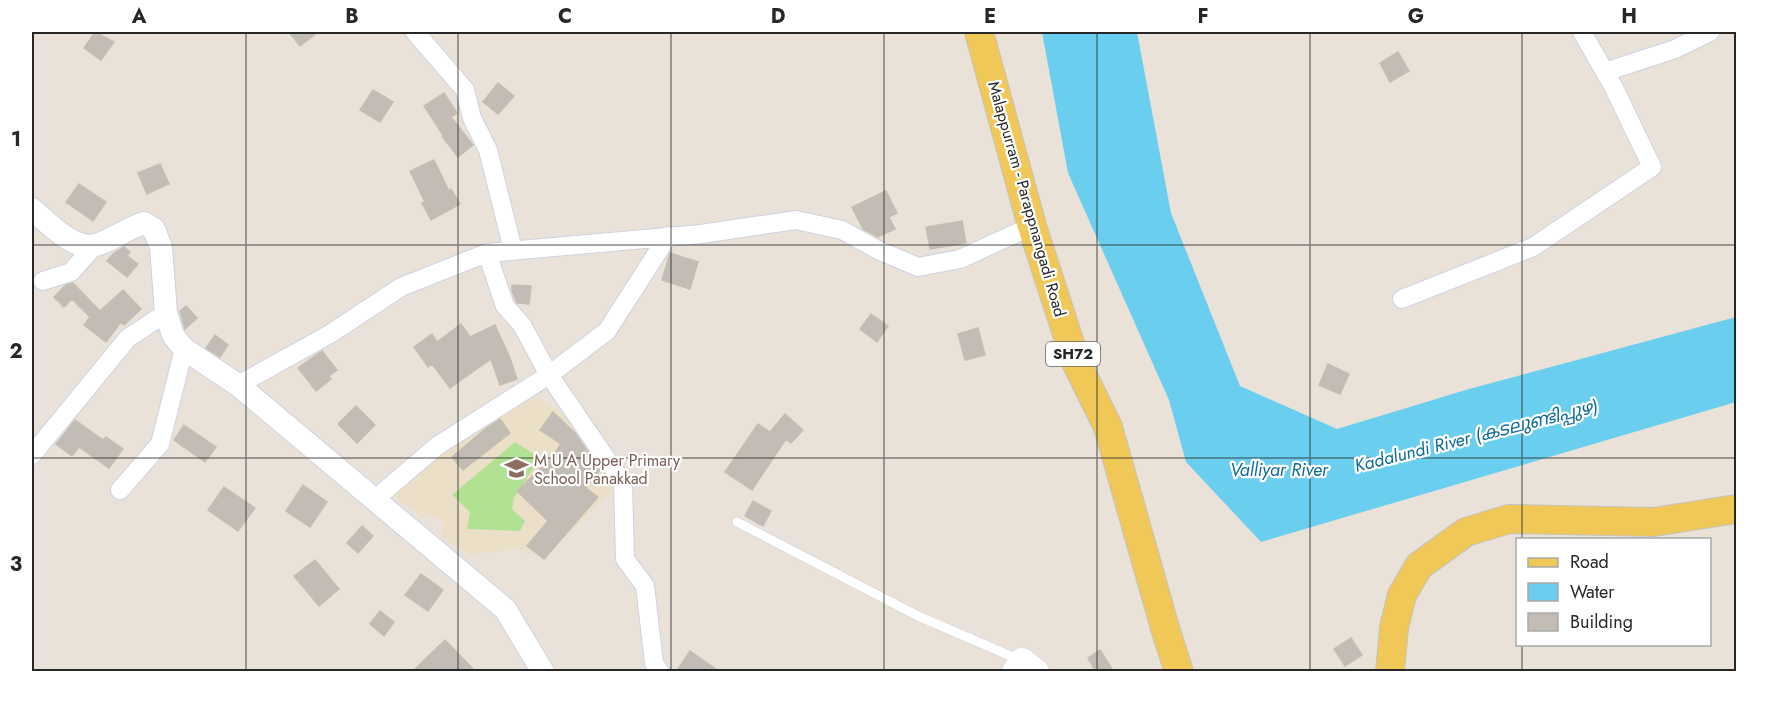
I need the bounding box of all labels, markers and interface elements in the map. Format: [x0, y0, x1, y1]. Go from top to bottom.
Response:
text: A [131, 2, 147, 31]
text: B [345, 2, 359, 31]
text: C [558, 2, 572, 31]
text: D [771, 2, 785, 31]
text: E [984, 2, 996, 31]
text: F [1197, 2, 1209, 31]
text: G [1408, 2, 1424, 31]
text: H [1621, 2, 1637, 31]
street label: Malappurram - Parappnangadi Road [982, 79, 1072, 319]
text: 1 [11, 125, 21, 154]
text: 2 [9, 337, 23, 366]
road number: SH72 [1046, 342, 1100, 366]
water label: Kadalundi River (കടലുണ്ടിപ്പുഴ) [1352, 393, 1600, 479]
place label: M U A Upper Primary School Panakkad [534, 449, 681, 490]
school or university icon: M U A Upper Primary School Panakkad [503, 456, 529, 482]
water label: Valliyar River [1230, 457, 1329, 483]
legend [1516, 538, 1711, 646]
text: Road [1570, 549, 1609, 575]
text: 3 [10, 550, 22, 579]
text: Water [1570, 579, 1615, 605]
text: Building [1570, 609, 1633, 635]

